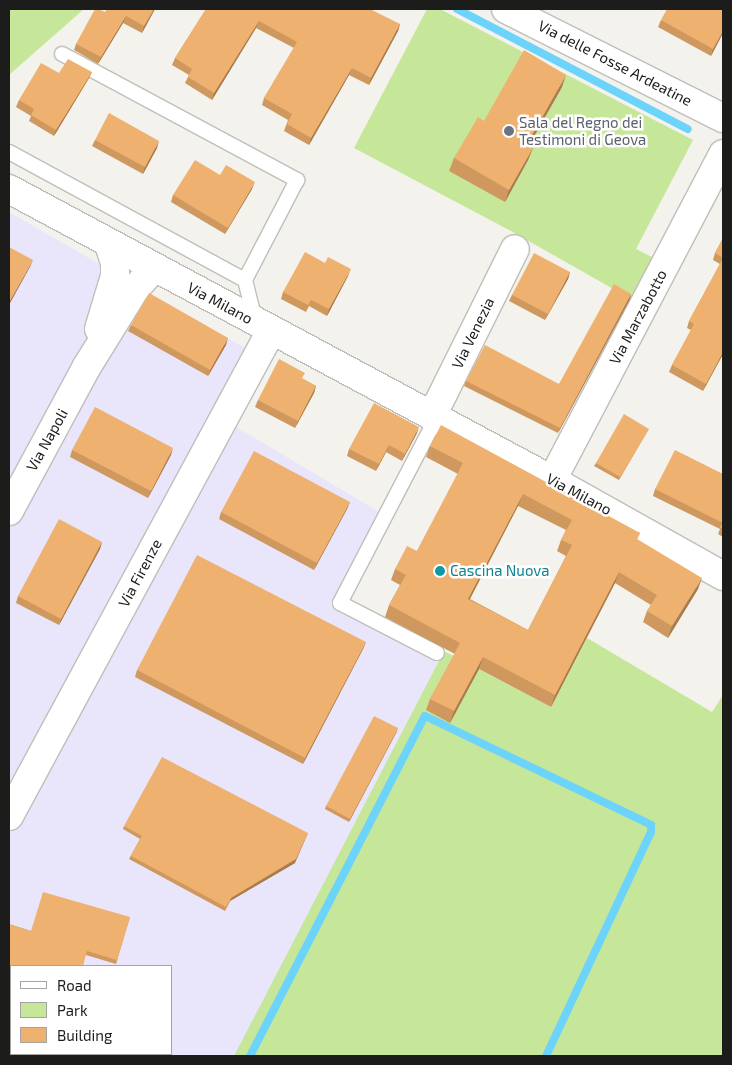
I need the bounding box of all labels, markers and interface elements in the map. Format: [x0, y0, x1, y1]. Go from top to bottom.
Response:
street label: Via delle Fosse Ardeatine [535, 16, 695, 110]
place label: Sala del Regno dei Testimoni di Geova [519, 113, 646, 148]
marker: Sala del Regno dei Testimoni di Geova [503, 125, 515, 137]
street label: Via Marzabotto [605, 267, 671, 367]
street label: Via Milano [184, 278, 256, 328]
street label: Via Venezia [448, 294, 498, 372]
street label: Via Napoli [22, 406, 72, 474]
street label: Via Milano [543, 469, 615, 519]
street label: Via Firenze [115, 536, 165, 610]
place label: Cascina Nuova [450, 562, 549, 580]
marker: Cascina Nuova [434, 565, 446, 577]
legend [10, 965, 172, 1055]
text: Road [57, 976, 92, 994]
text: Park [57, 1001, 88, 1019]
text: Building [57, 1026, 112, 1044]

